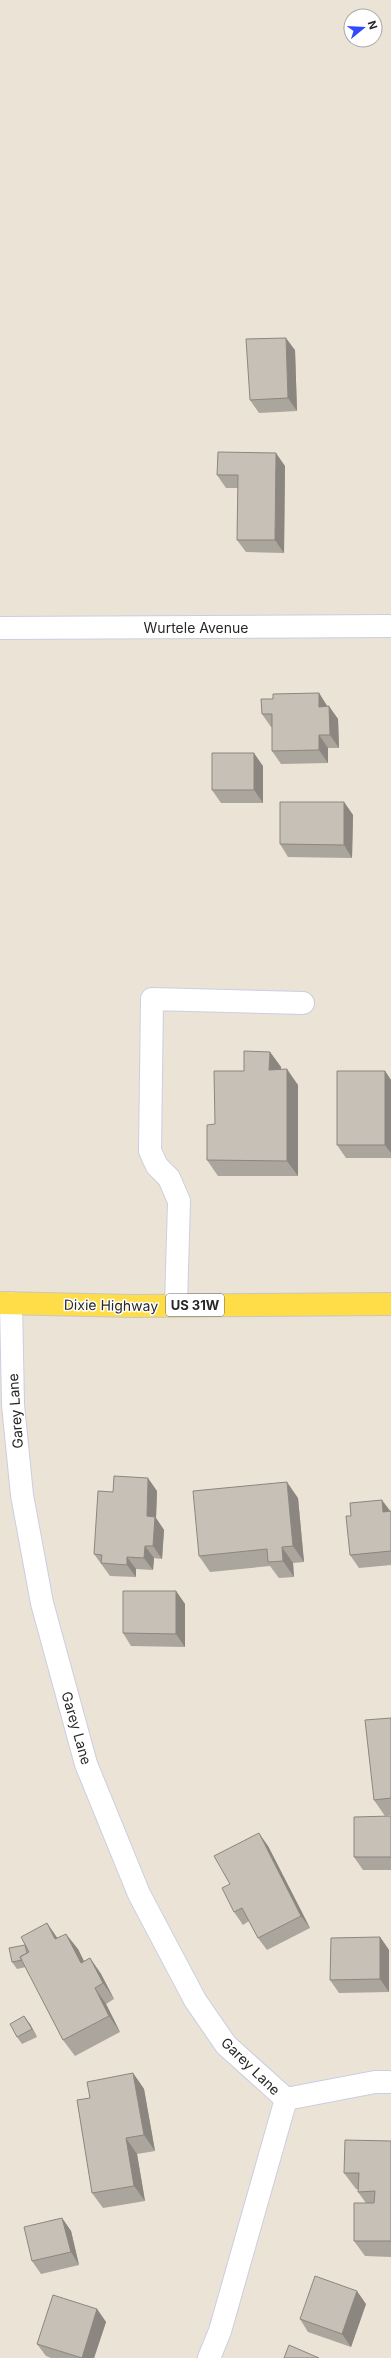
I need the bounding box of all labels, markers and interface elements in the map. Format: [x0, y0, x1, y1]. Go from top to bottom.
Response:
north arrow [343, 8, 383, 48]
text: N [365, 19, 380, 31]
street label: Wurtele Avenue [144, 619, 248, 636]
road number: US 31W [166, 1294, 224, 1316]
street label: Dixie Highway [64, 1296, 158, 1314]
street label: Garey Lane [4, 1373, 26, 1449]
street label: Garey Lane [58, 1689, 96, 1767]
street label: Garey Lane [218, 2034, 284, 2098]

